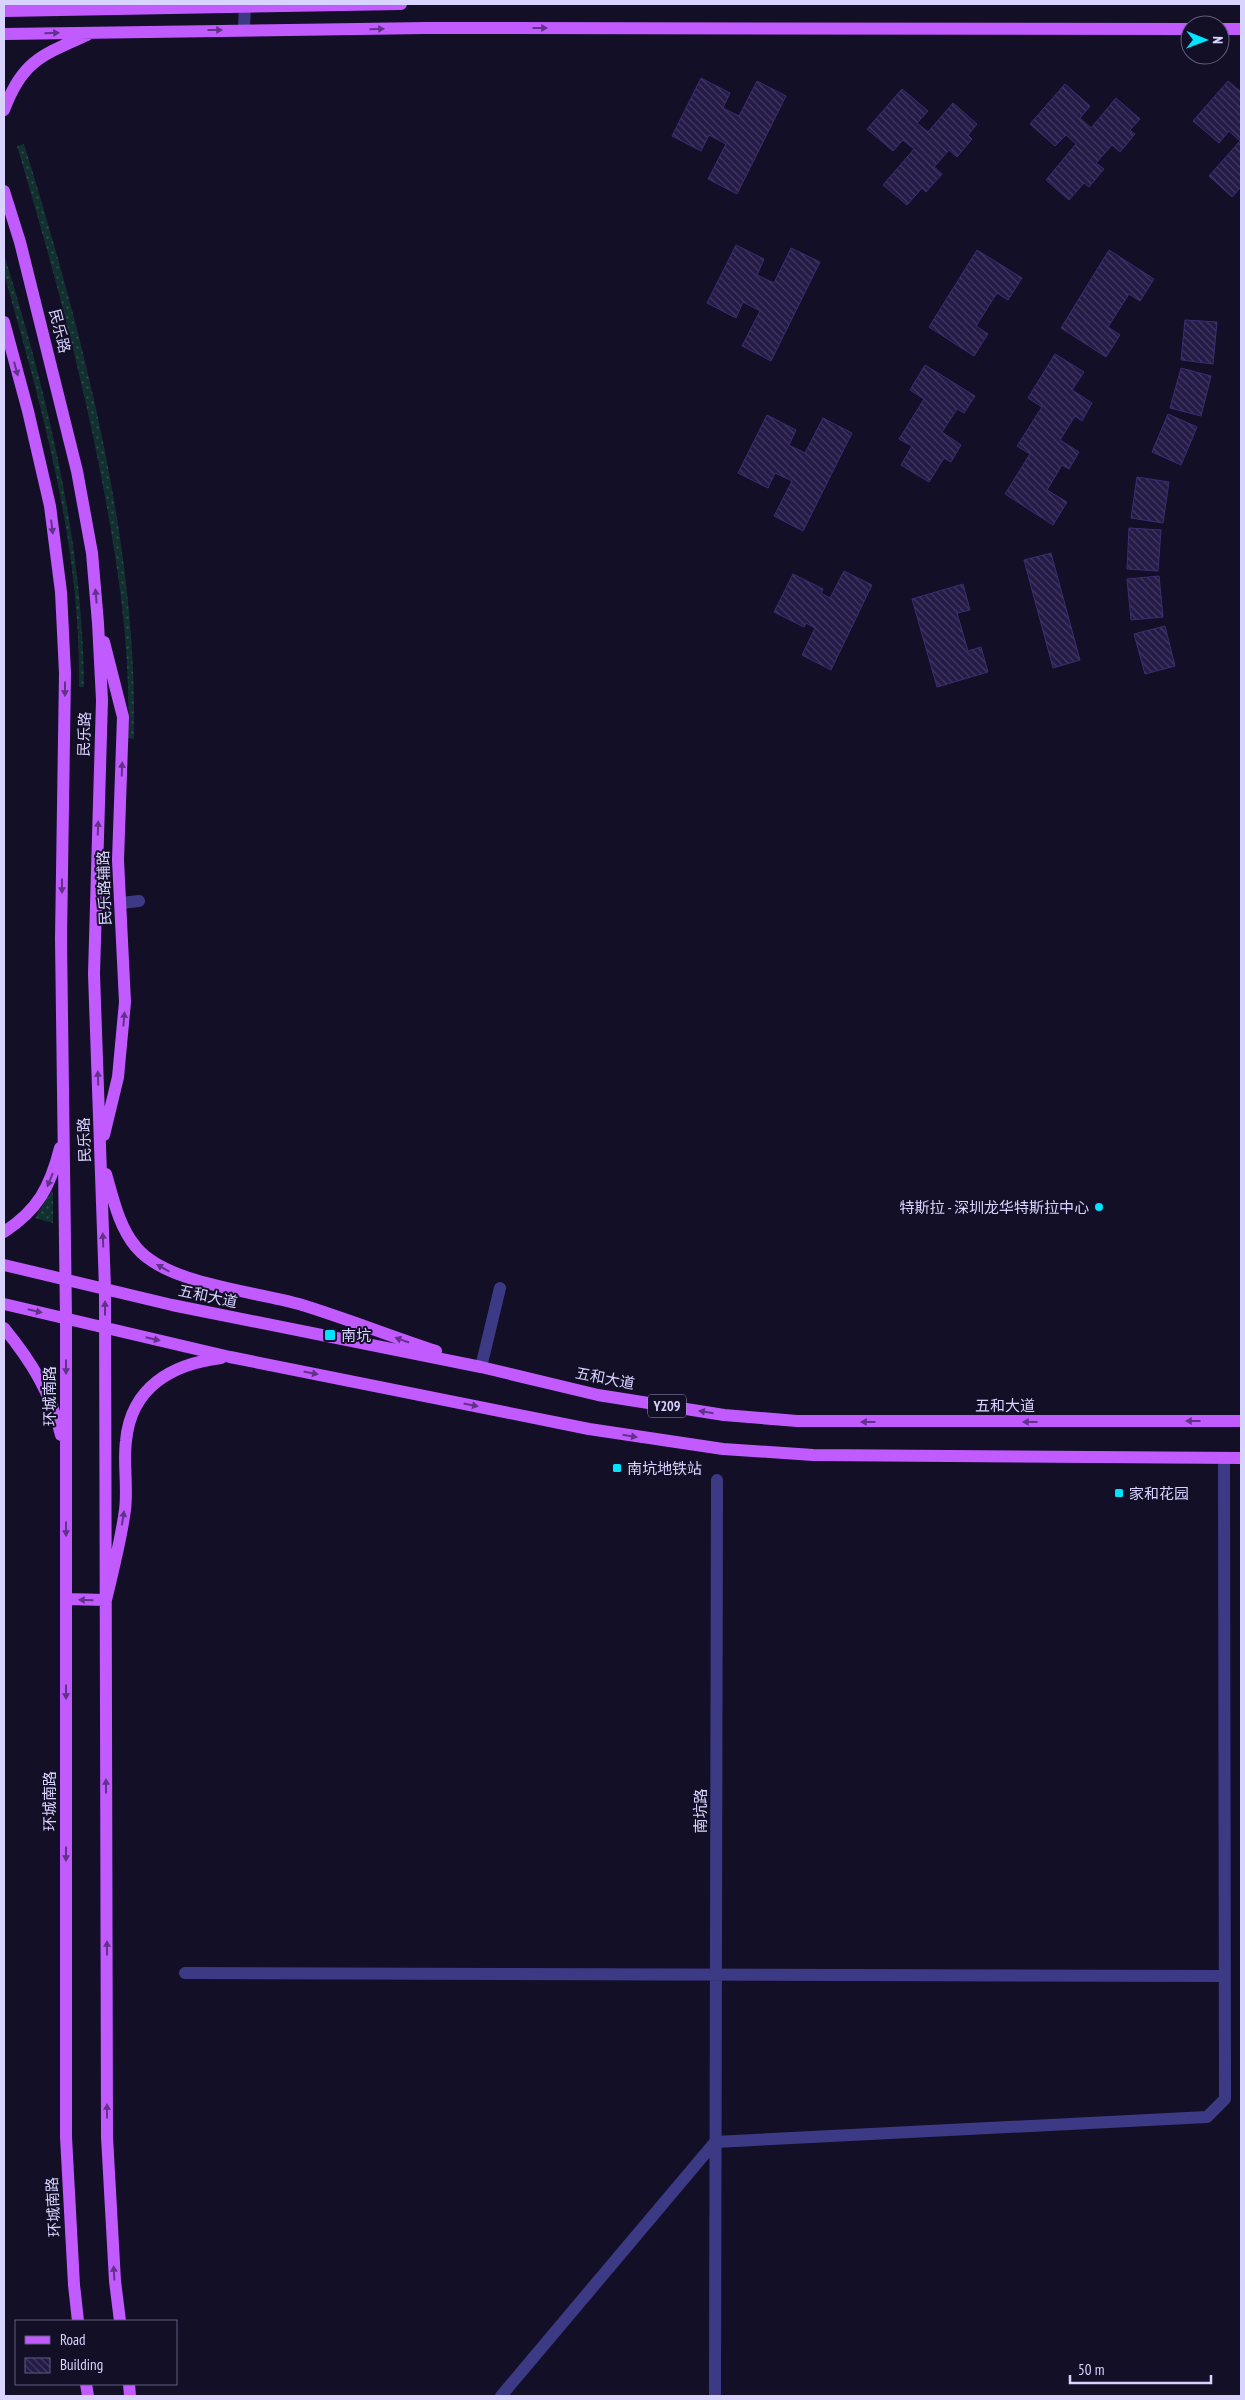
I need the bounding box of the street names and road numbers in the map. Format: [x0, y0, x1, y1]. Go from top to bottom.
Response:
street label: 民乐路 [45, 307, 75, 355]
street label: 民乐路 [74, 711, 94, 757]
street label: 民乐路辅路 [93, 850, 115, 926]
street label: 民乐路 [74, 1117, 94, 1163]
street label: 五和大道 [177, 1280, 239, 1312]
street label: 五和大道 [574, 1363, 636, 1393]
street label: 环城南路 [40, 1366, 59, 1426]
road number: Y209 [648, 1394, 686, 1418]
street label: 五和大道 [975, 1396, 1035, 1415]
street label: 环城南路 [40, 1771, 59, 1831]
street label: 南坑路 [691, 1788, 710, 1834]
street label: 环城南路 [42, 2177, 64, 2237]

